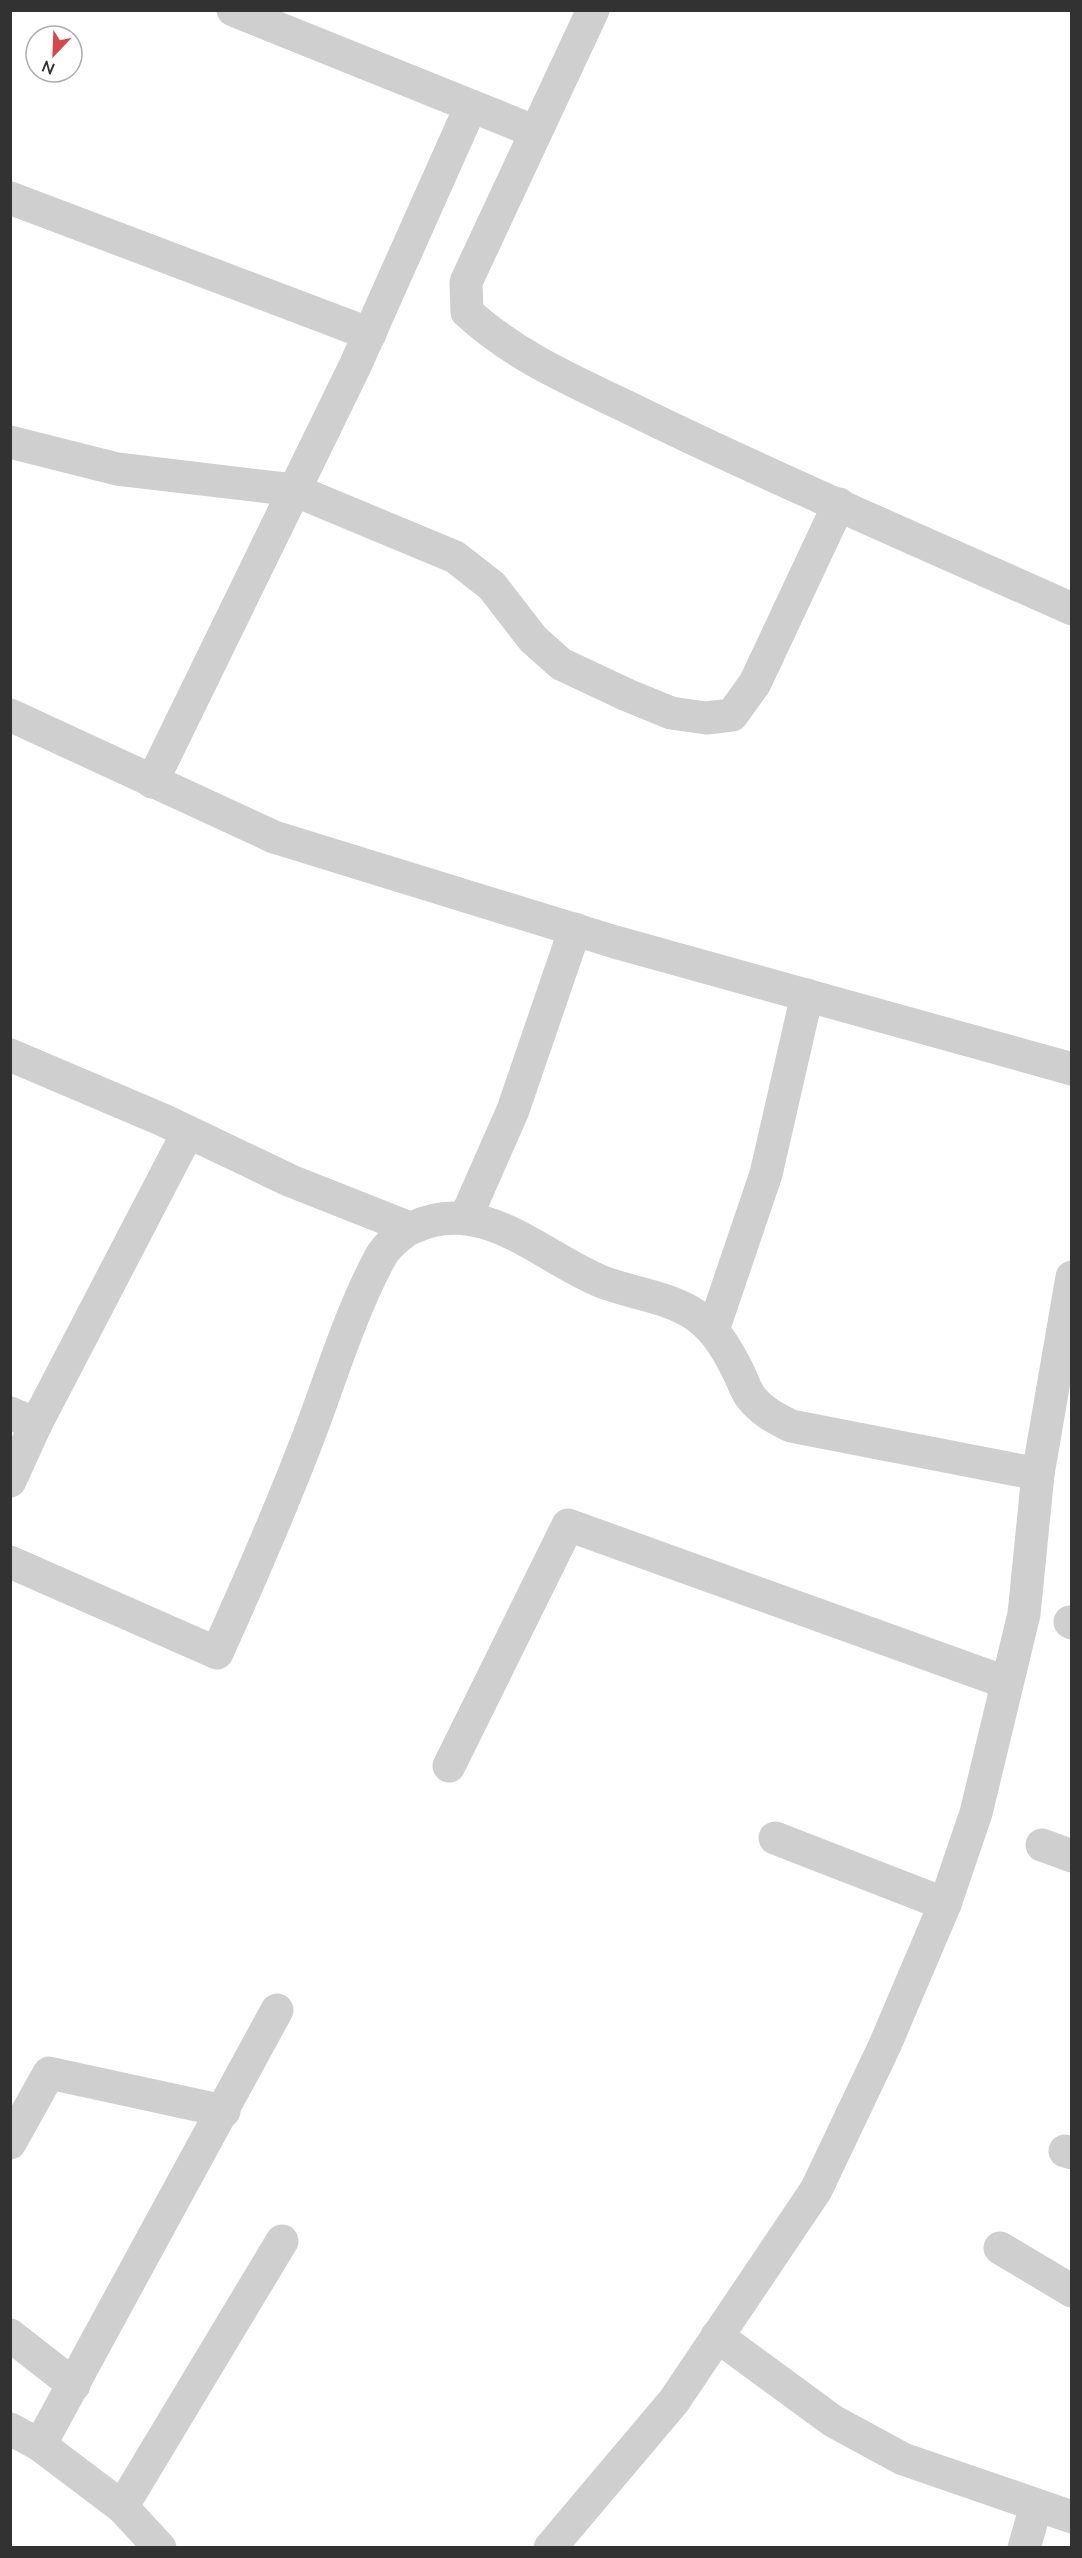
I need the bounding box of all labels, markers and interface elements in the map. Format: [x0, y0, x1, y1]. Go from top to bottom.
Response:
north arrow [24, 24, 84, 84]
text: N [39, 56, 58, 79]

